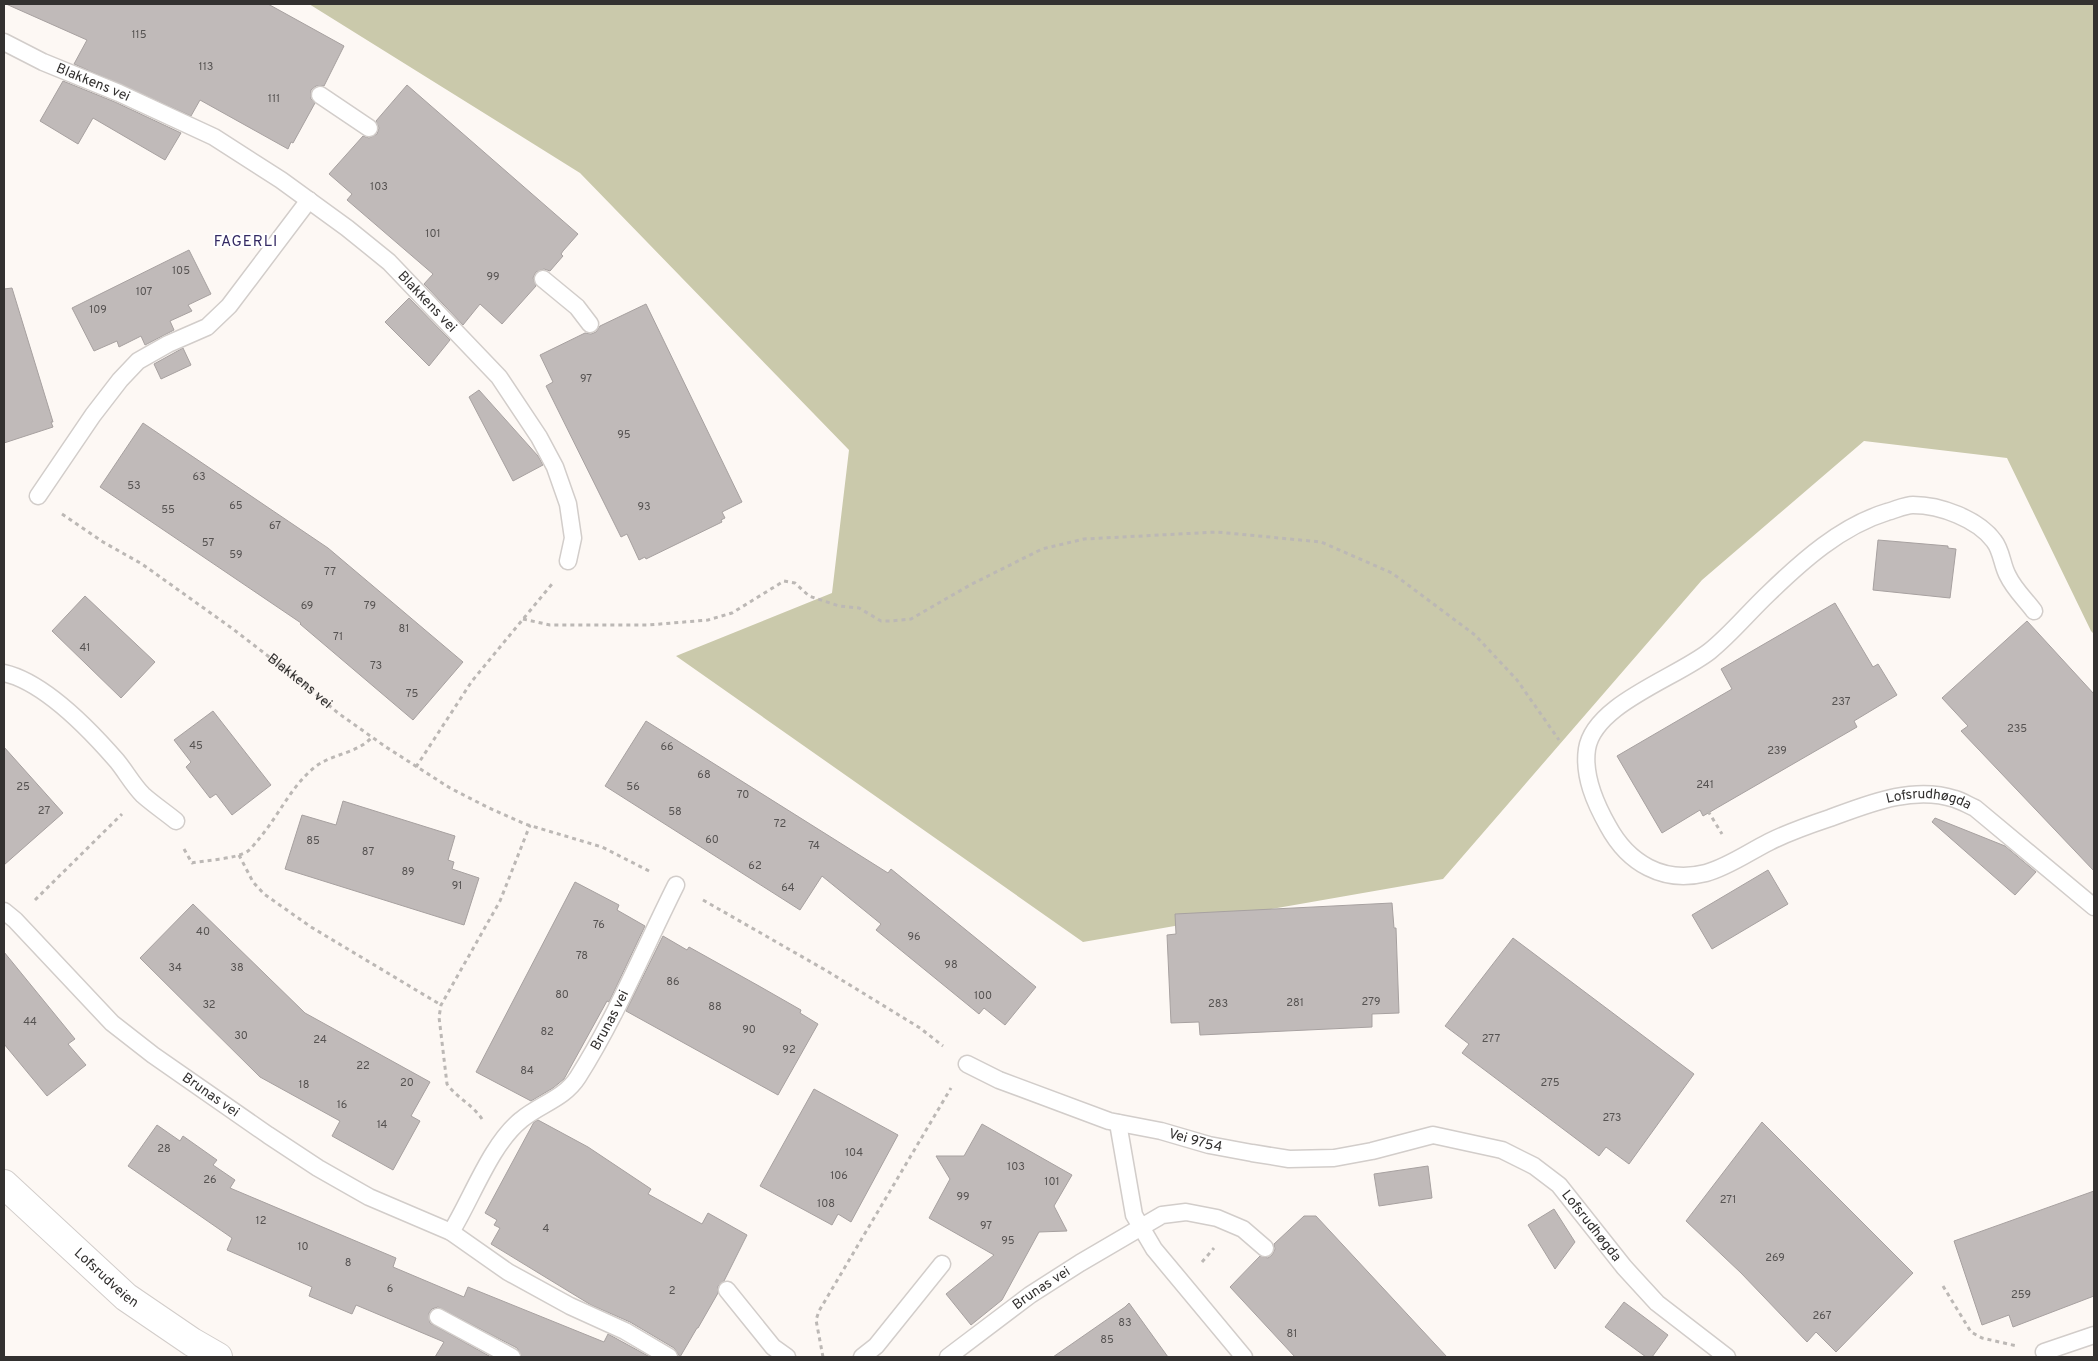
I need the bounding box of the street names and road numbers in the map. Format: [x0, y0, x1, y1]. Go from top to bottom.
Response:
street label: Blakkens vei [54, 60, 133, 105]
street label: Blakkens vei [394, 268, 460, 336]
street label: Blakkens vei [264, 650, 335, 713]
street label: Lofsrudhøgda [1884, 786, 1974, 813]
street label: Brunas vei [587, 987, 633, 1054]
street label: Brunas vei [179, 1069, 243, 1121]
street label: Vei 9754 [1167, 1125, 1224, 1156]
street label: Lofsrudhøgda [1558, 1187, 1625, 1265]
street label: Lofsrudveien [70, 1245, 142, 1312]
street label: Brunas vei [1009, 1263, 1073, 1314]

